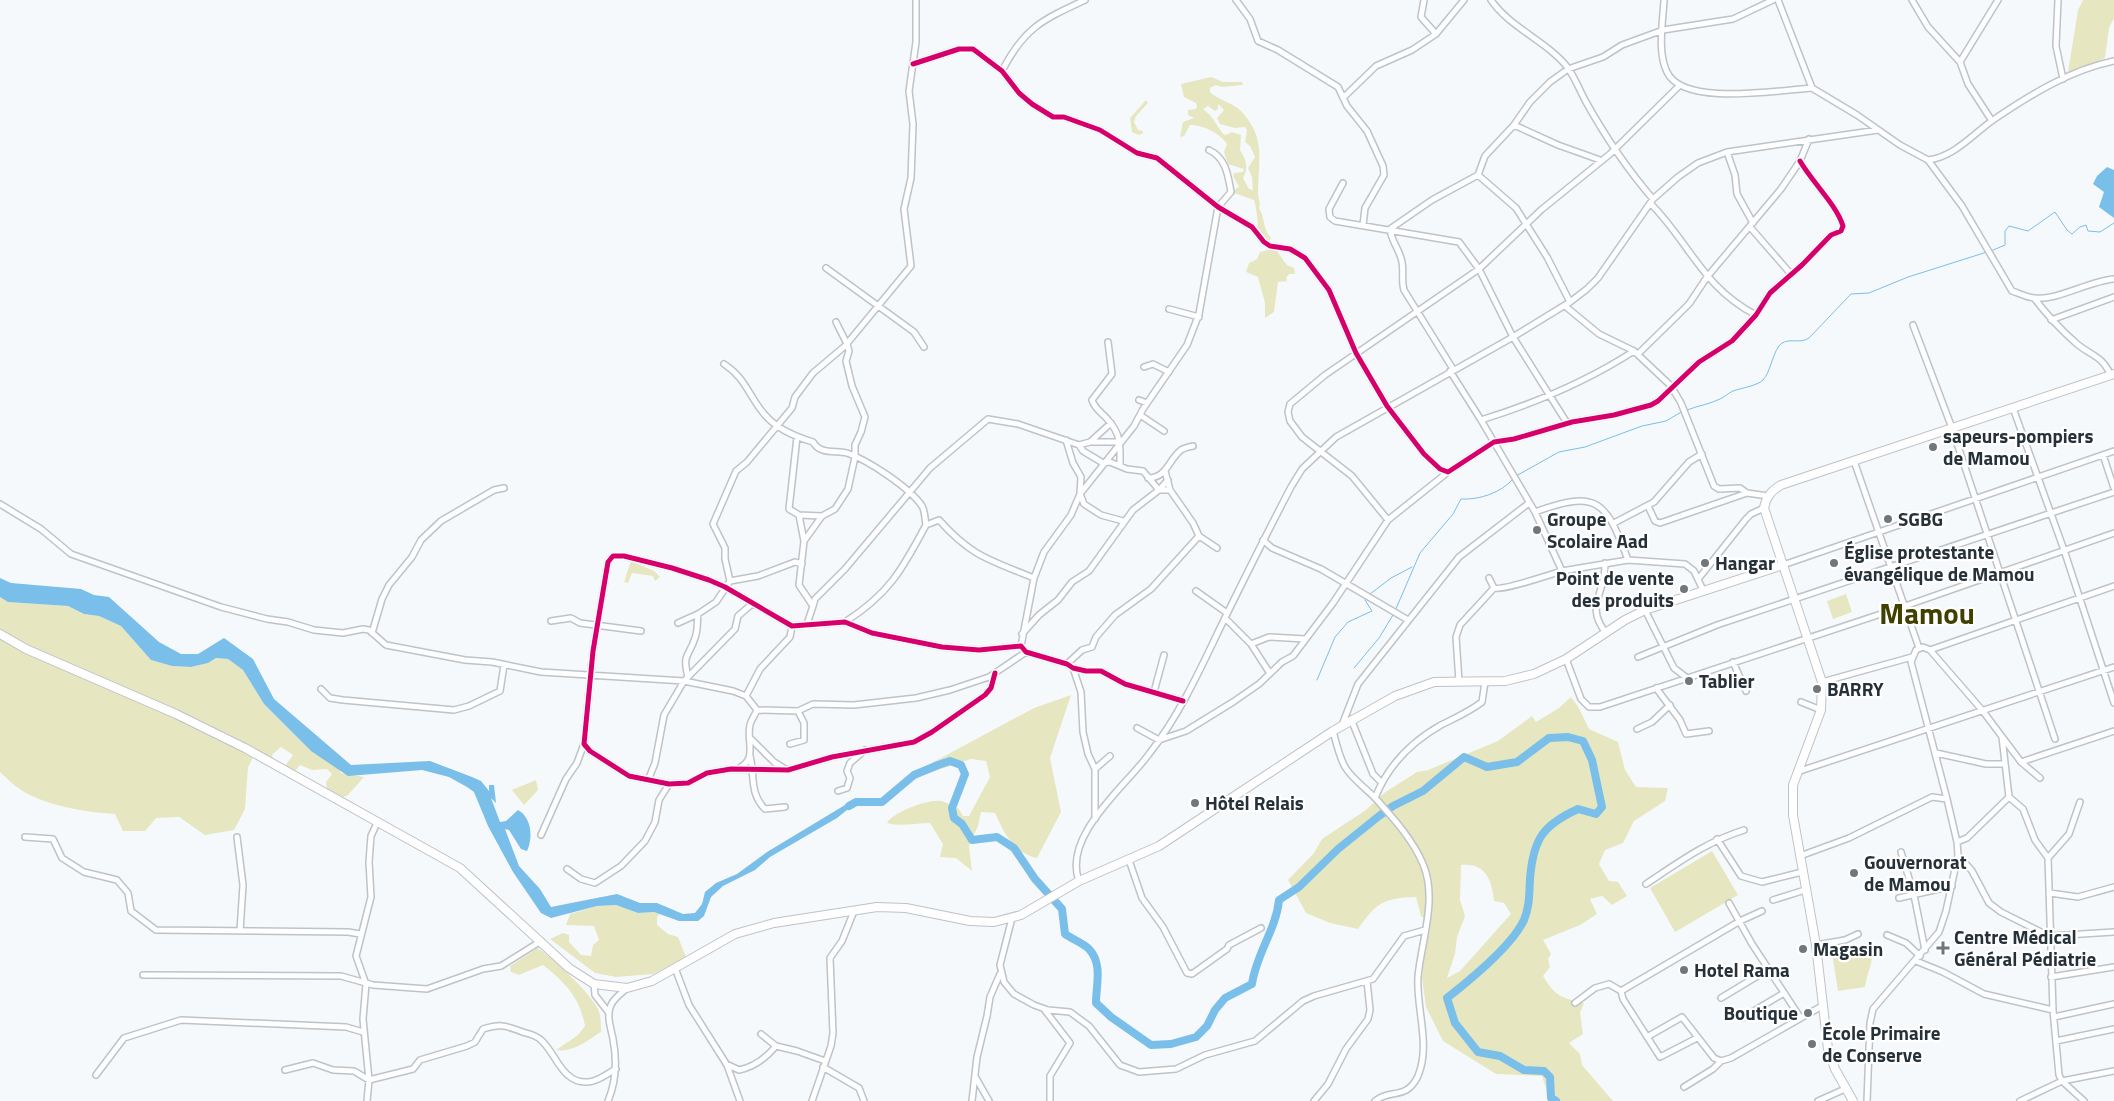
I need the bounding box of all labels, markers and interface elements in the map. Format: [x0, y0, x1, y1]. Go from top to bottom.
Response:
place label: sapeurs-pompiers de Mamou [1943, 421, 2093, 472]
marker: sapeurs-pompiers de Mamou [1927, 441, 1939, 453]
place label: Groupe Scolaire Aad [1547, 504, 1648, 555]
place label: SGBG [1898, 504, 1943, 533]
marker: SGBG [1882, 513, 1894, 525]
marker: Groupe Scolaire Aad [1531, 524, 1543, 536]
place label: Église protestante évangélique de Mamou [1844, 537, 2035, 588]
place label: Hangar [1715, 548, 1775, 577]
marker: Hangar [1699, 557, 1711, 569]
marker: Église protestante évangélique de Mamou [1828, 557, 1840, 569]
place label: Point de vente des produits [1556, 563, 1674, 614]
marker: Point de vente des produits [1678, 583, 1690, 595]
district label: Mamou [1879, 591, 1975, 635]
place label: Tablier [1699, 666, 1754, 695]
place label: BARRY [1827, 674, 1884, 703]
marker: Tablier [1683, 675, 1695, 687]
marker: BARRY [1811, 683, 1823, 695]
place label: Hôtel Relais [1205, 788, 1304, 817]
marker: Hôtel Relais [1189, 797, 1201, 809]
place label: Gouvernorat de Mamou [1864, 847, 1967, 898]
marker: Gouvernorat de Mamou [1848, 867, 1860, 879]
place label: Centre Médical Général Pédiatrie [1954, 922, 2096, 973]
place label: Magasin [1813, 934, 1883, 963]
marker: Centre Médical Général Pédiatrie [1936, 941, 1950, 955]
marker: Magasin [1797, 943, 1809, 955]
place label: Hotel Rama [1694, 955, 1790, 984]
marker: Hotel Rama [1678, 964, 1690, 976]
place label: Boutique [1723, 998, 1798, 1027]
marker: Boutique [1802, 1007, 1814, 1019]
place label: École Primaire de Conserve [1822, 1018, 1941, 1069]
marker: École Primaire de Conserve [1806, 1038, 1818, 1050]

